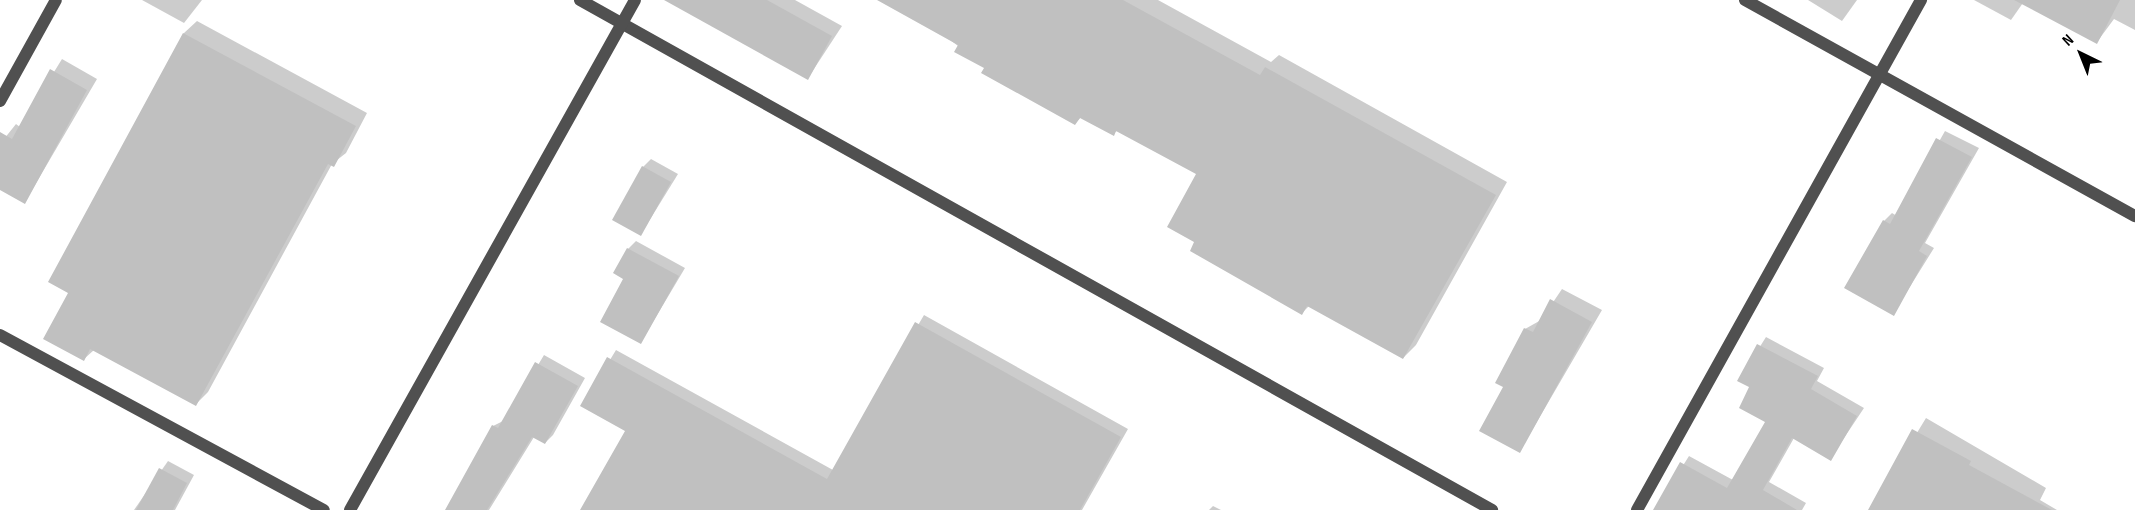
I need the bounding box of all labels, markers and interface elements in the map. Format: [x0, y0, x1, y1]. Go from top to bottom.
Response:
north arrow [2051, 24, 2111, 84]
text: N [2059, 31, 2078, 50]

